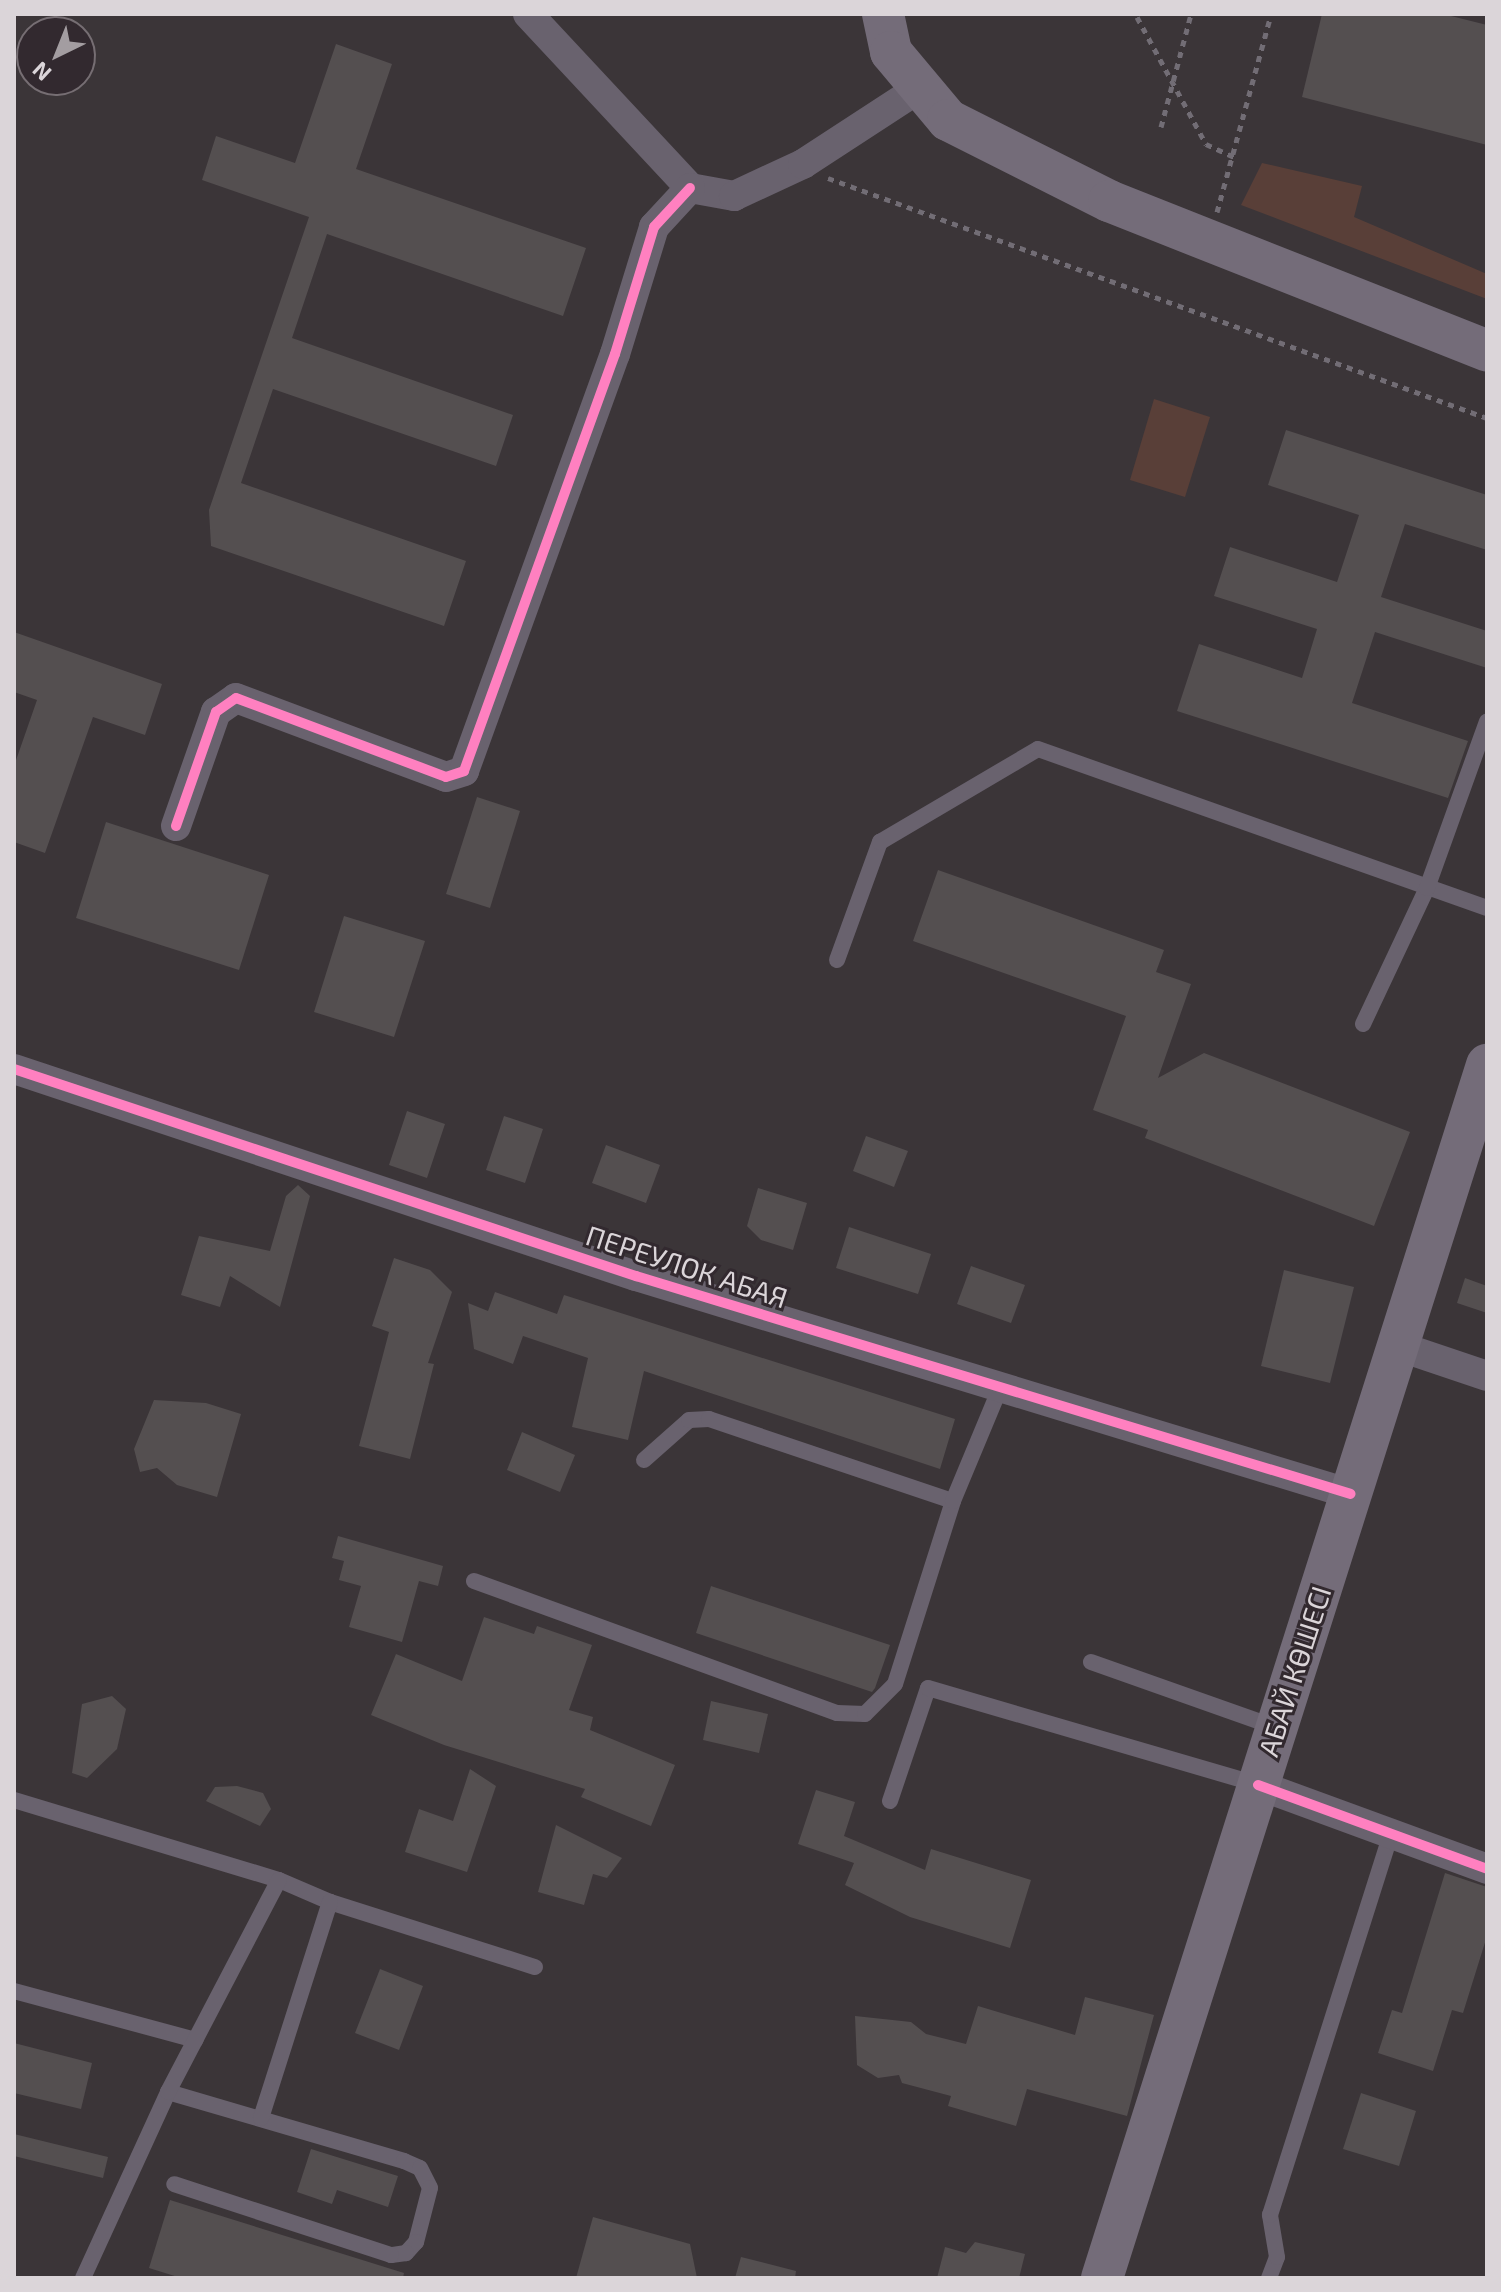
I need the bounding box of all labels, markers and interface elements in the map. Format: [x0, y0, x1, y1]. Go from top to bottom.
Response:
north arrow [16, 16, 96, 96]
text: N [26, 57, 56, 87]
street label: ПЕРЕУЛОК АБАЯ [582, 1218, 792, 1314]
street label: АБАЙ КӨШЕСІ [1251, 1582, 1337, 1760]

